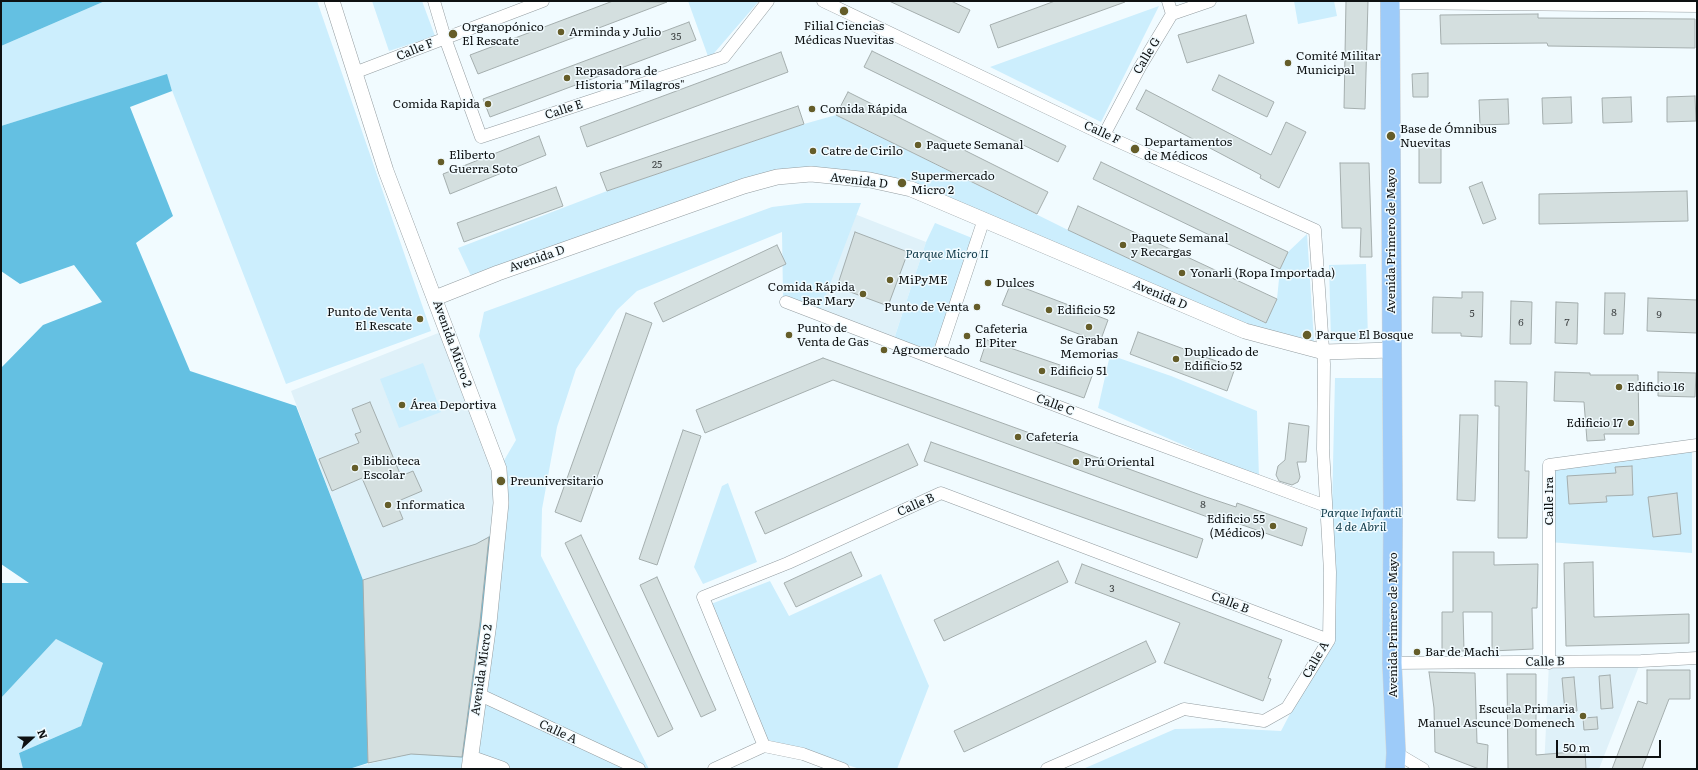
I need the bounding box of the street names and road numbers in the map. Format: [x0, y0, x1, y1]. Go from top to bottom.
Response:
street label: Calle G [1130, 35, 1164, 77]
street label: Calle F [394, 36, 436, 64]
street label: Calle E [543, 97, 585, 123]
street label: Calle F [1081, 118, 1123, 148]
street label: Avenida Primero de Mayo [1384, 168, 1398, 314]
street label: Avenida D [829, 170, 889, 192]
street label: Avenida D [507, 243, 567, 275]
street label: Avenida D [1130, 277, 1190, 313]
street label: Avenida Micro 2 [430, 298, 474, 390]
street label: Calle C [1034, 391, 1076, 419]
street label: Calle 1ra [1542, 477, 1556, 525]
street label: Calle B [895, 490, 937, 520]
street label: Avenida Primero de Mayo [1386, 552, 1400, 698]
street label: Calle B [1209, 589, 1251, 617]
street label: Avenida Micro 2 [468, 624, 496, 716]
street label: Calle A [1300, 639, 1332, 681]
street label: Calle B [1525, 654, 1565, 670]
street label: Calle A [537, 717, 579, 747]

